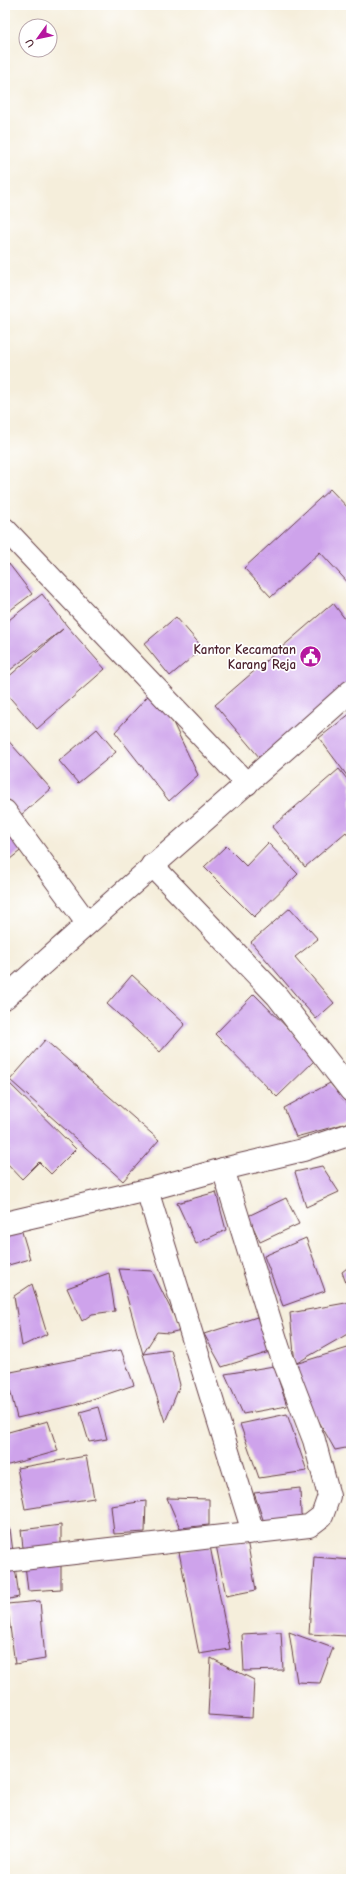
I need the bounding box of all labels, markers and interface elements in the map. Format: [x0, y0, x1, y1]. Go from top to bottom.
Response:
north arrow [18, 18, 58, 58]
text: U [23, 37, 37, 50]
place label: Kantor Kecamatan Karang Reja [193, 642, 296, 672]
public building icon: Kantor Kecamatan Karang Reja [298, 643, 324, 669]

